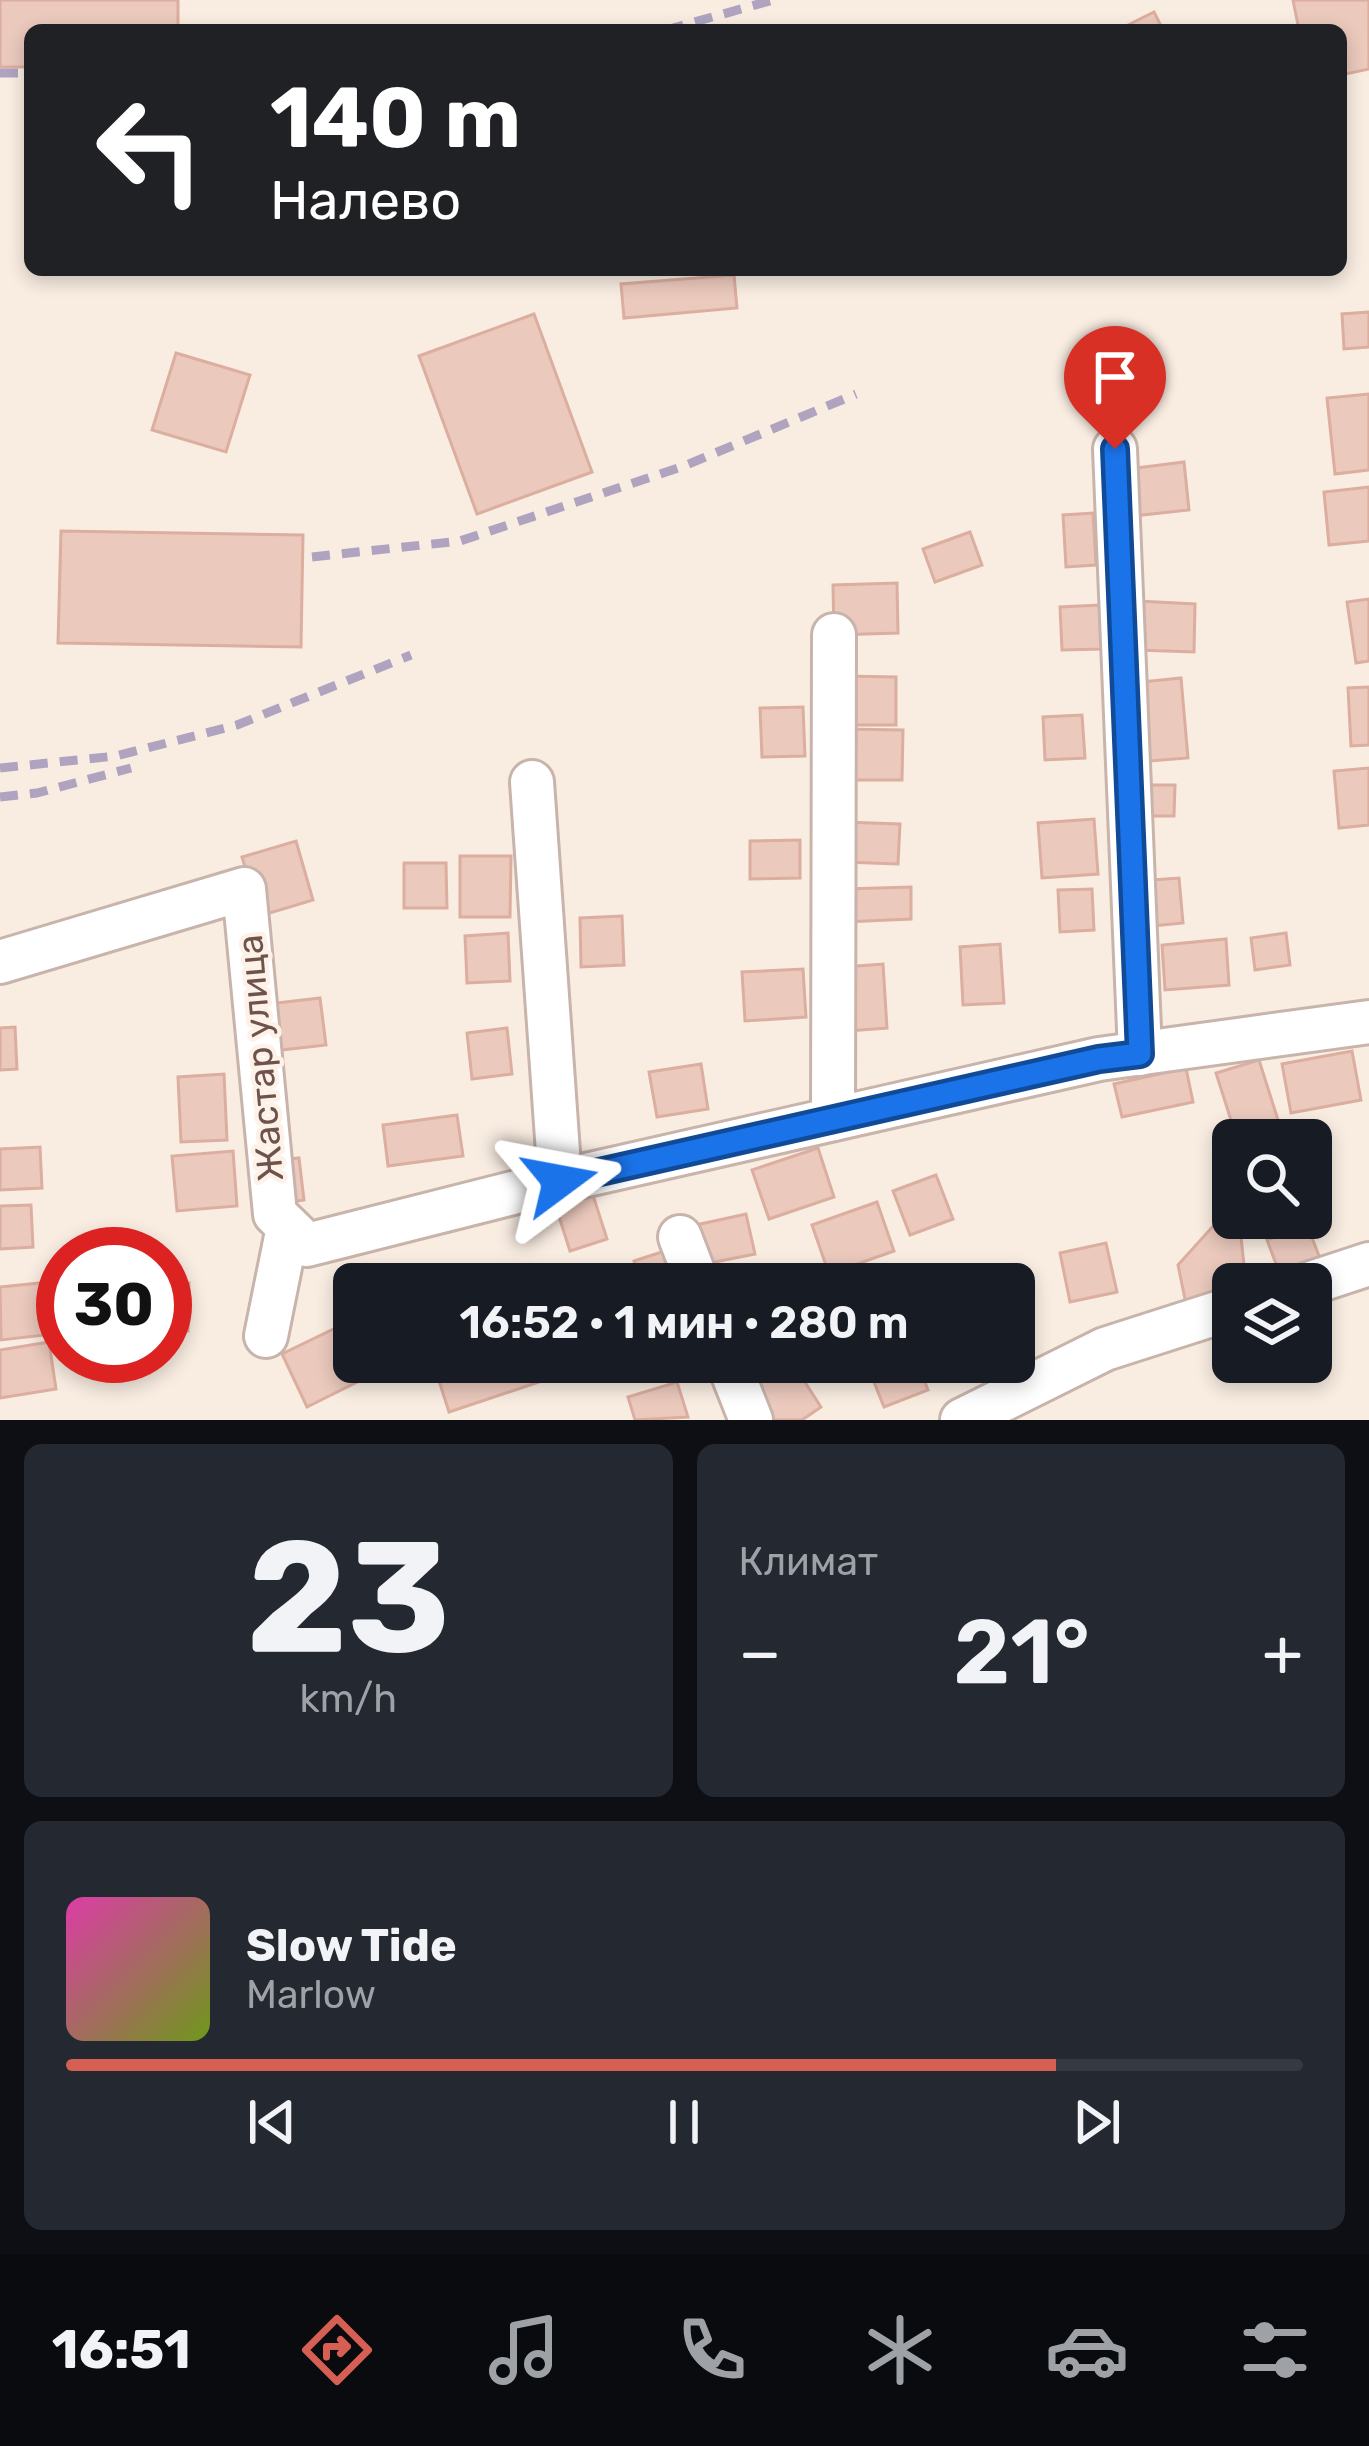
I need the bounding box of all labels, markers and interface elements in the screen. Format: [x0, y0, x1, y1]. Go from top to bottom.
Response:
text: 140 m [270, 68, 521, 168]
icon: left [72, 72, 228, 228]
text: Налево [270, 169, 461, 233]
pin [1064, 326, 1166, 449]
icon: arrive [1082, 344, 1148, 410]
street label: Жастар улица [228, 933, 292, 1183]
position arrow [497, 1118, 623, 1244]
map controls [1212, 1119, 1332, 1383]
button: search [1212, 1119, 1332, 1239]
speed limit sign: 30 [36, 1227, 192, 1383]
button: layers [1212, 1263, 1332, 1383]
text: 16:52 · 1 мин · 280 m [459, 1296, 909, 1349]
text: 23 [246, 1505, 450, 1690]
text: Климат [739, 1539, 878, 1585]
text: 21° [953, 1599, 1090, 1706]
text: − [739, 1613, 781, 1692]
text: + [1262, 1613, 1303, 1692]
text: km/h [300, 1676, 397, 1722]
text: Slow Tide [246, 1919, 457, 1972]
text: Marlow [246, 1972, 376, 2018]
icon: previous [239, 2089, 305, 2155]
icon: pause [651, 2089, 717, 2155]
icon: next [1064, 2089, 1130, 2155]
icon: directions [295, 2308, 379, 2392]
icon: music [482, 2308, 566, 2392]
icon: phone [670, 2308, 754, 2392]
icon: climate [858, 2308, 942, 2392]
icon: car [1045, 2308, 1129, 2392]
icon: filters [1233, 2308, 1317, 2392]
text: 16:51 [52, 2318, 191, 2382]

